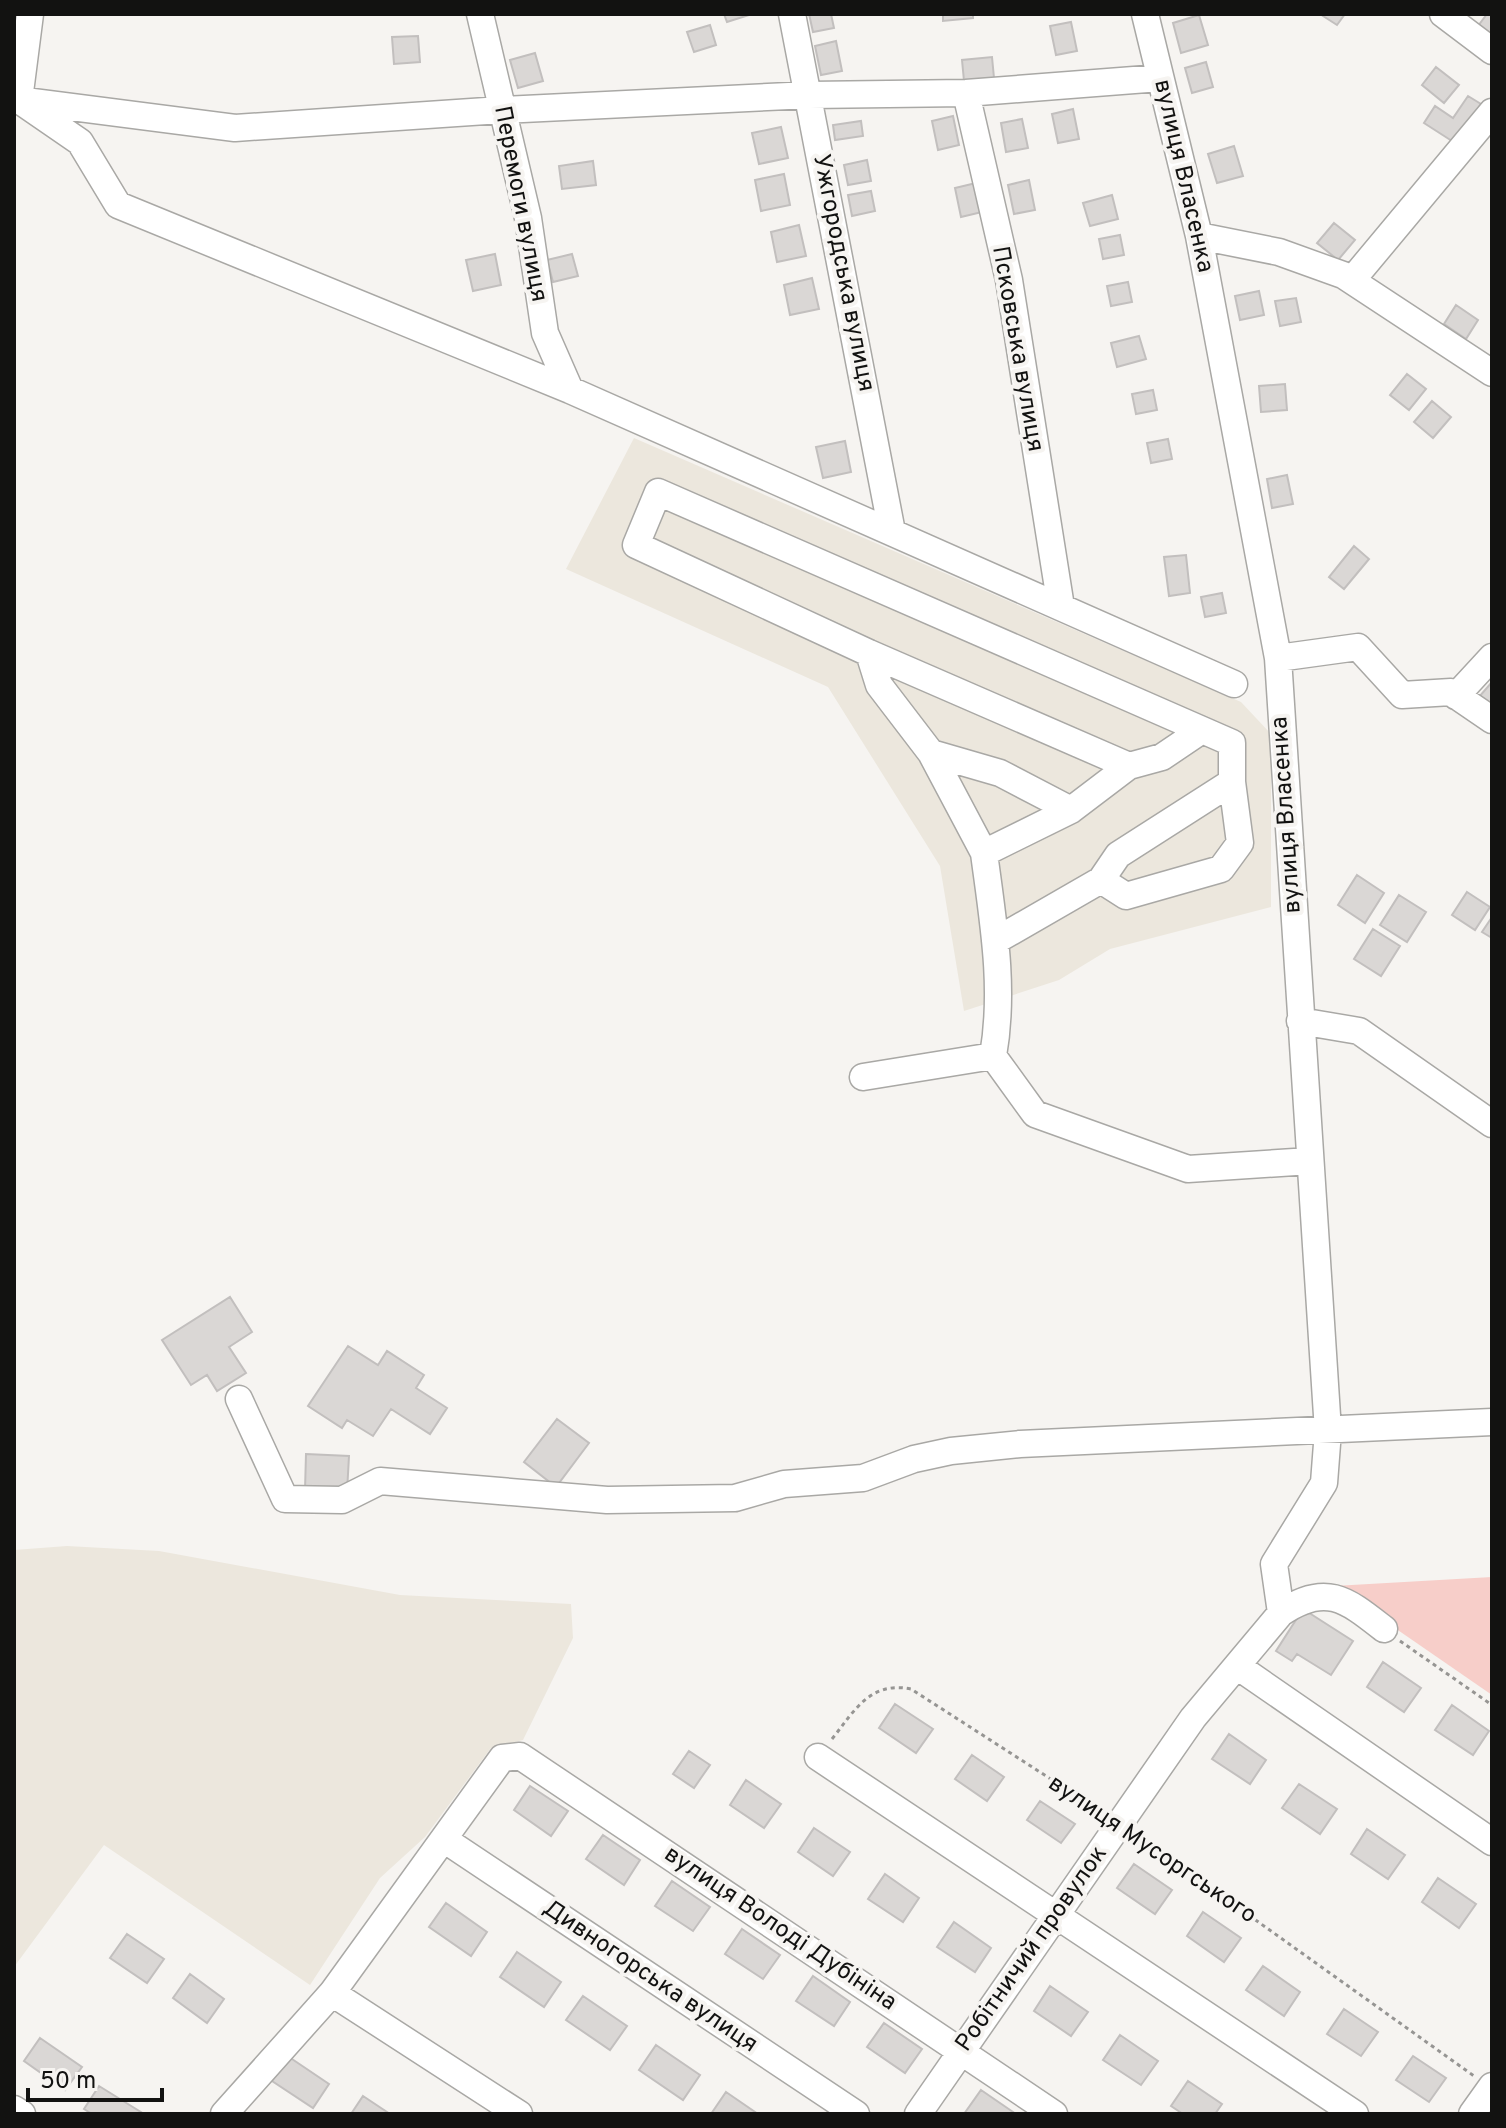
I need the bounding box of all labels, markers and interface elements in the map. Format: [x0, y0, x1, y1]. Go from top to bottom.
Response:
street label: вулиця Власенка [1146, 76, 1220, 276]
street label: Перемоги вулиця [486, 103, 554, 305]
street label: Ужгородська вулиця [805, 152, 881, 394]
street label: Псковська вулиця [984, 244, 1050, 454]
street label: вулиця Власенка [1265, 715, 1309, 915]
street label: вулиця Мусоргського [1042, 1769, 1262, 1931]
street label: вулиця Володі Дубініна [658, 1840, 902, 2018]
street label: Робітничий провулок [950, 1840, 1114, 2058]
street label: Дивногорська вулиця [537, 1894, 763, 2060]
scale bar [28, 2052, 162, 2102]
text: 50 m [40, 2067, 96, 2097]

